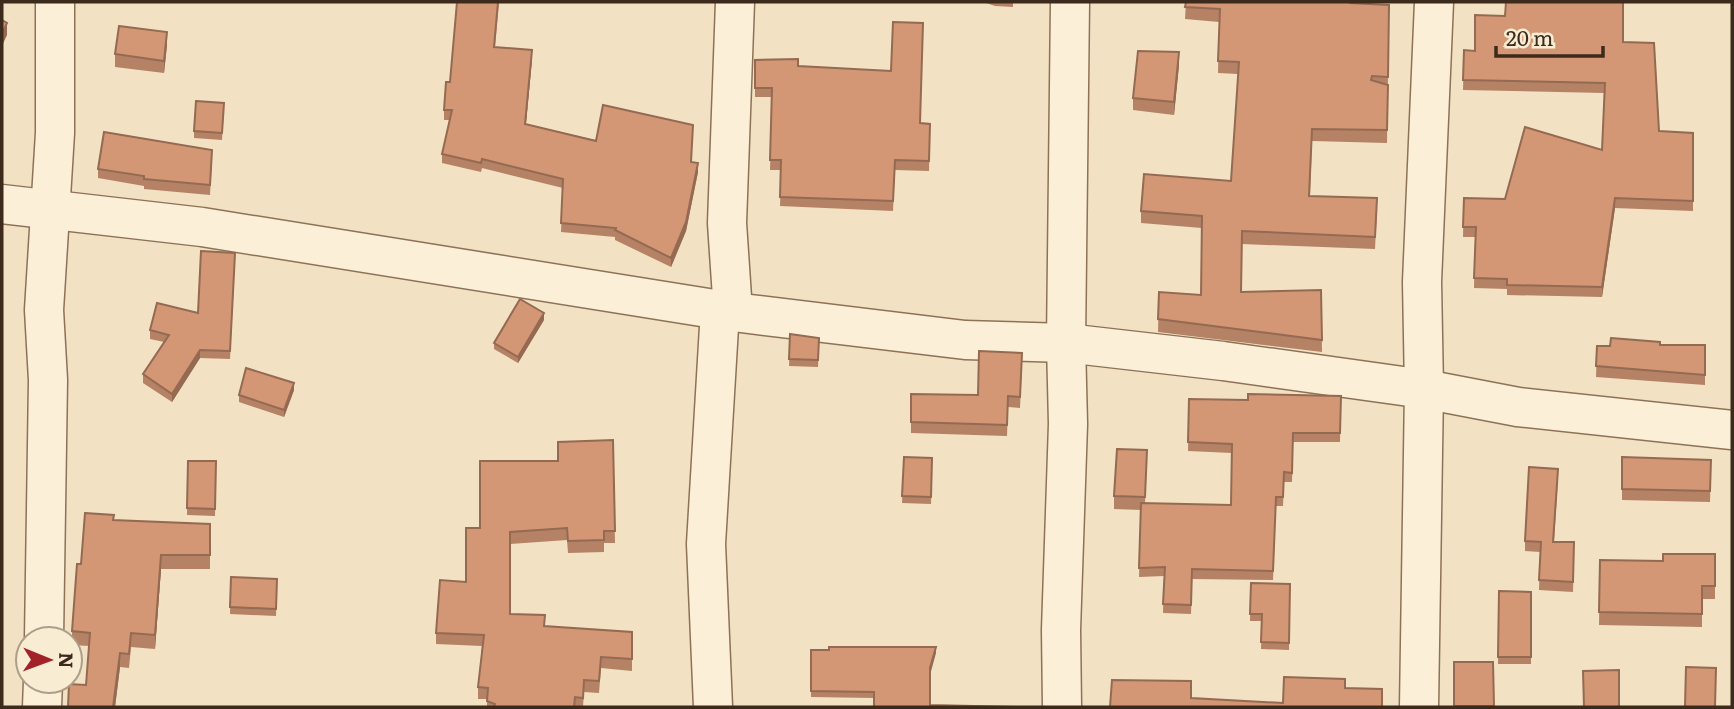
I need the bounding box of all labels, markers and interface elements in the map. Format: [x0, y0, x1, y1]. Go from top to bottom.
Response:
scale bar [1496, 14, 1603, 58]
text: 20 m [1506, 21, 1553, 52]
north arrow [14, 625, 84, 695]
text: N [53, 652, 81, 669]

